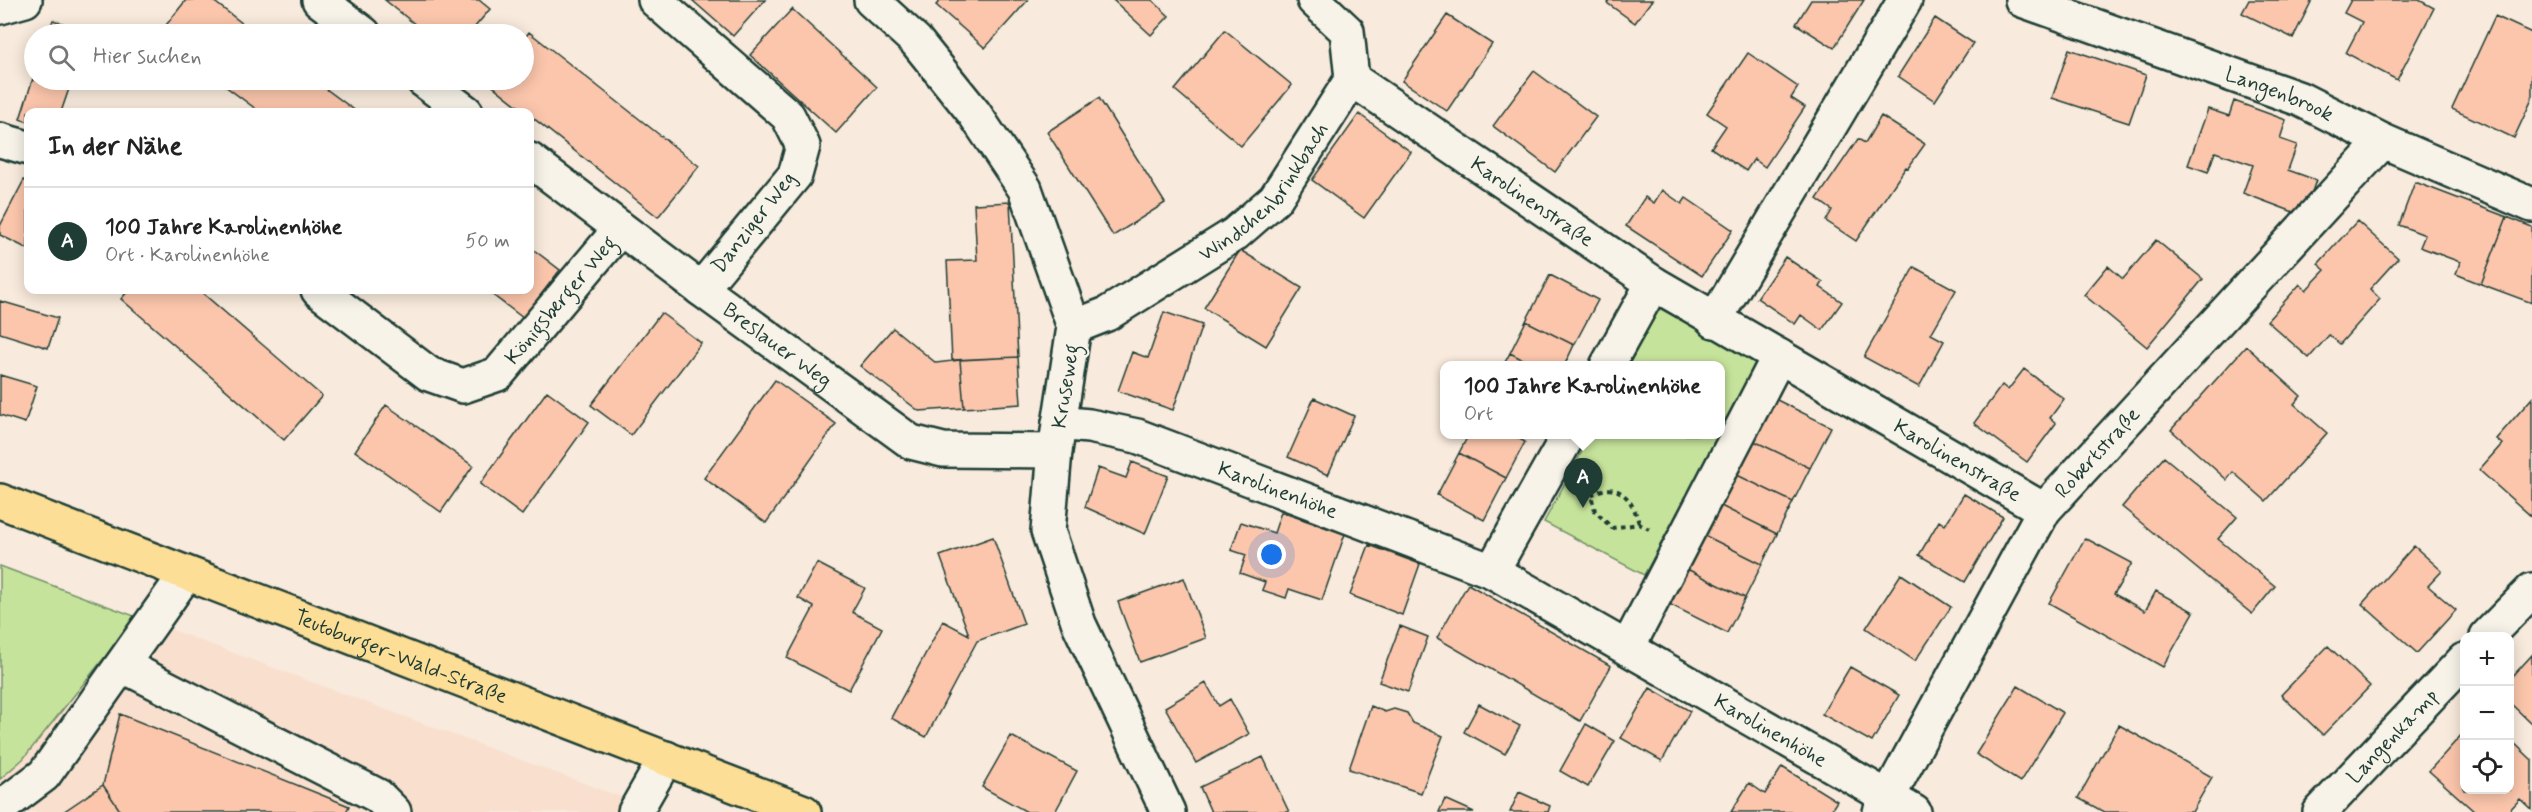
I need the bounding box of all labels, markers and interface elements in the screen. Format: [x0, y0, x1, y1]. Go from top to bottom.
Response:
search box [24, 24, 534, 90]
icon: search [45, 41, 78, 74]
text: Hier suchen [93, 43, 202, 71]
street label: Langenbrook [2221, 60, 2339, 129]
street label: Windchenbrinkbach [1194, 117, 1335, 268]
text: In der Nähe [48, 130, 182, 164]
street label: Karolinenstraße [1465, 150, 1599, 254]
street label: Danziger Weg [705, 166, 802, 279]
text: 100 Jahre Karolinenhöhe [105, 214, 342, 242]
text: A [61, 228, 74, 255]
text: 50 m [465, 228, 510, 255]
street label: Königsberger Weg [499, 230, 625, 371]
text: Ort · Karolinenhöhe [105, 242, 270, 269]
street label: Breslauer Weg [717, 296, 837, 396]
street label: Kruseweg [1045, 342, 1088, 431]
popup [1440, 361, 1725, 439]
text: 100 Jahre Karolinenhöhe [1464, 373, 1701, 401]
text: Ort [1464, 401, 1493, 428]
street label: Robertstraße [2049, 401, 2147, 505]
street label: Karolinenstraße [1888, 413, 2026, 509]
street label: Karolinenhöhe [1214, 455, 1342, 526]
pin: A [1564, 458, 1602, 508]
your location [1257, 540, 1286, 569]
street label: Teutoburger-Wald-Straße [290, 603, 511, 711]
map controls [2460, 632, 2514, 794]
button: + [2460, 632, 2514, 686]
street label: Langenkamp [2341, 683, 2445, 790]
button: − [2460, 686, 2514, 740]
street label: Karolinenhöhe [1709, 688, 1832, 775]
button: locate [2460, 740, 2514, 794]

